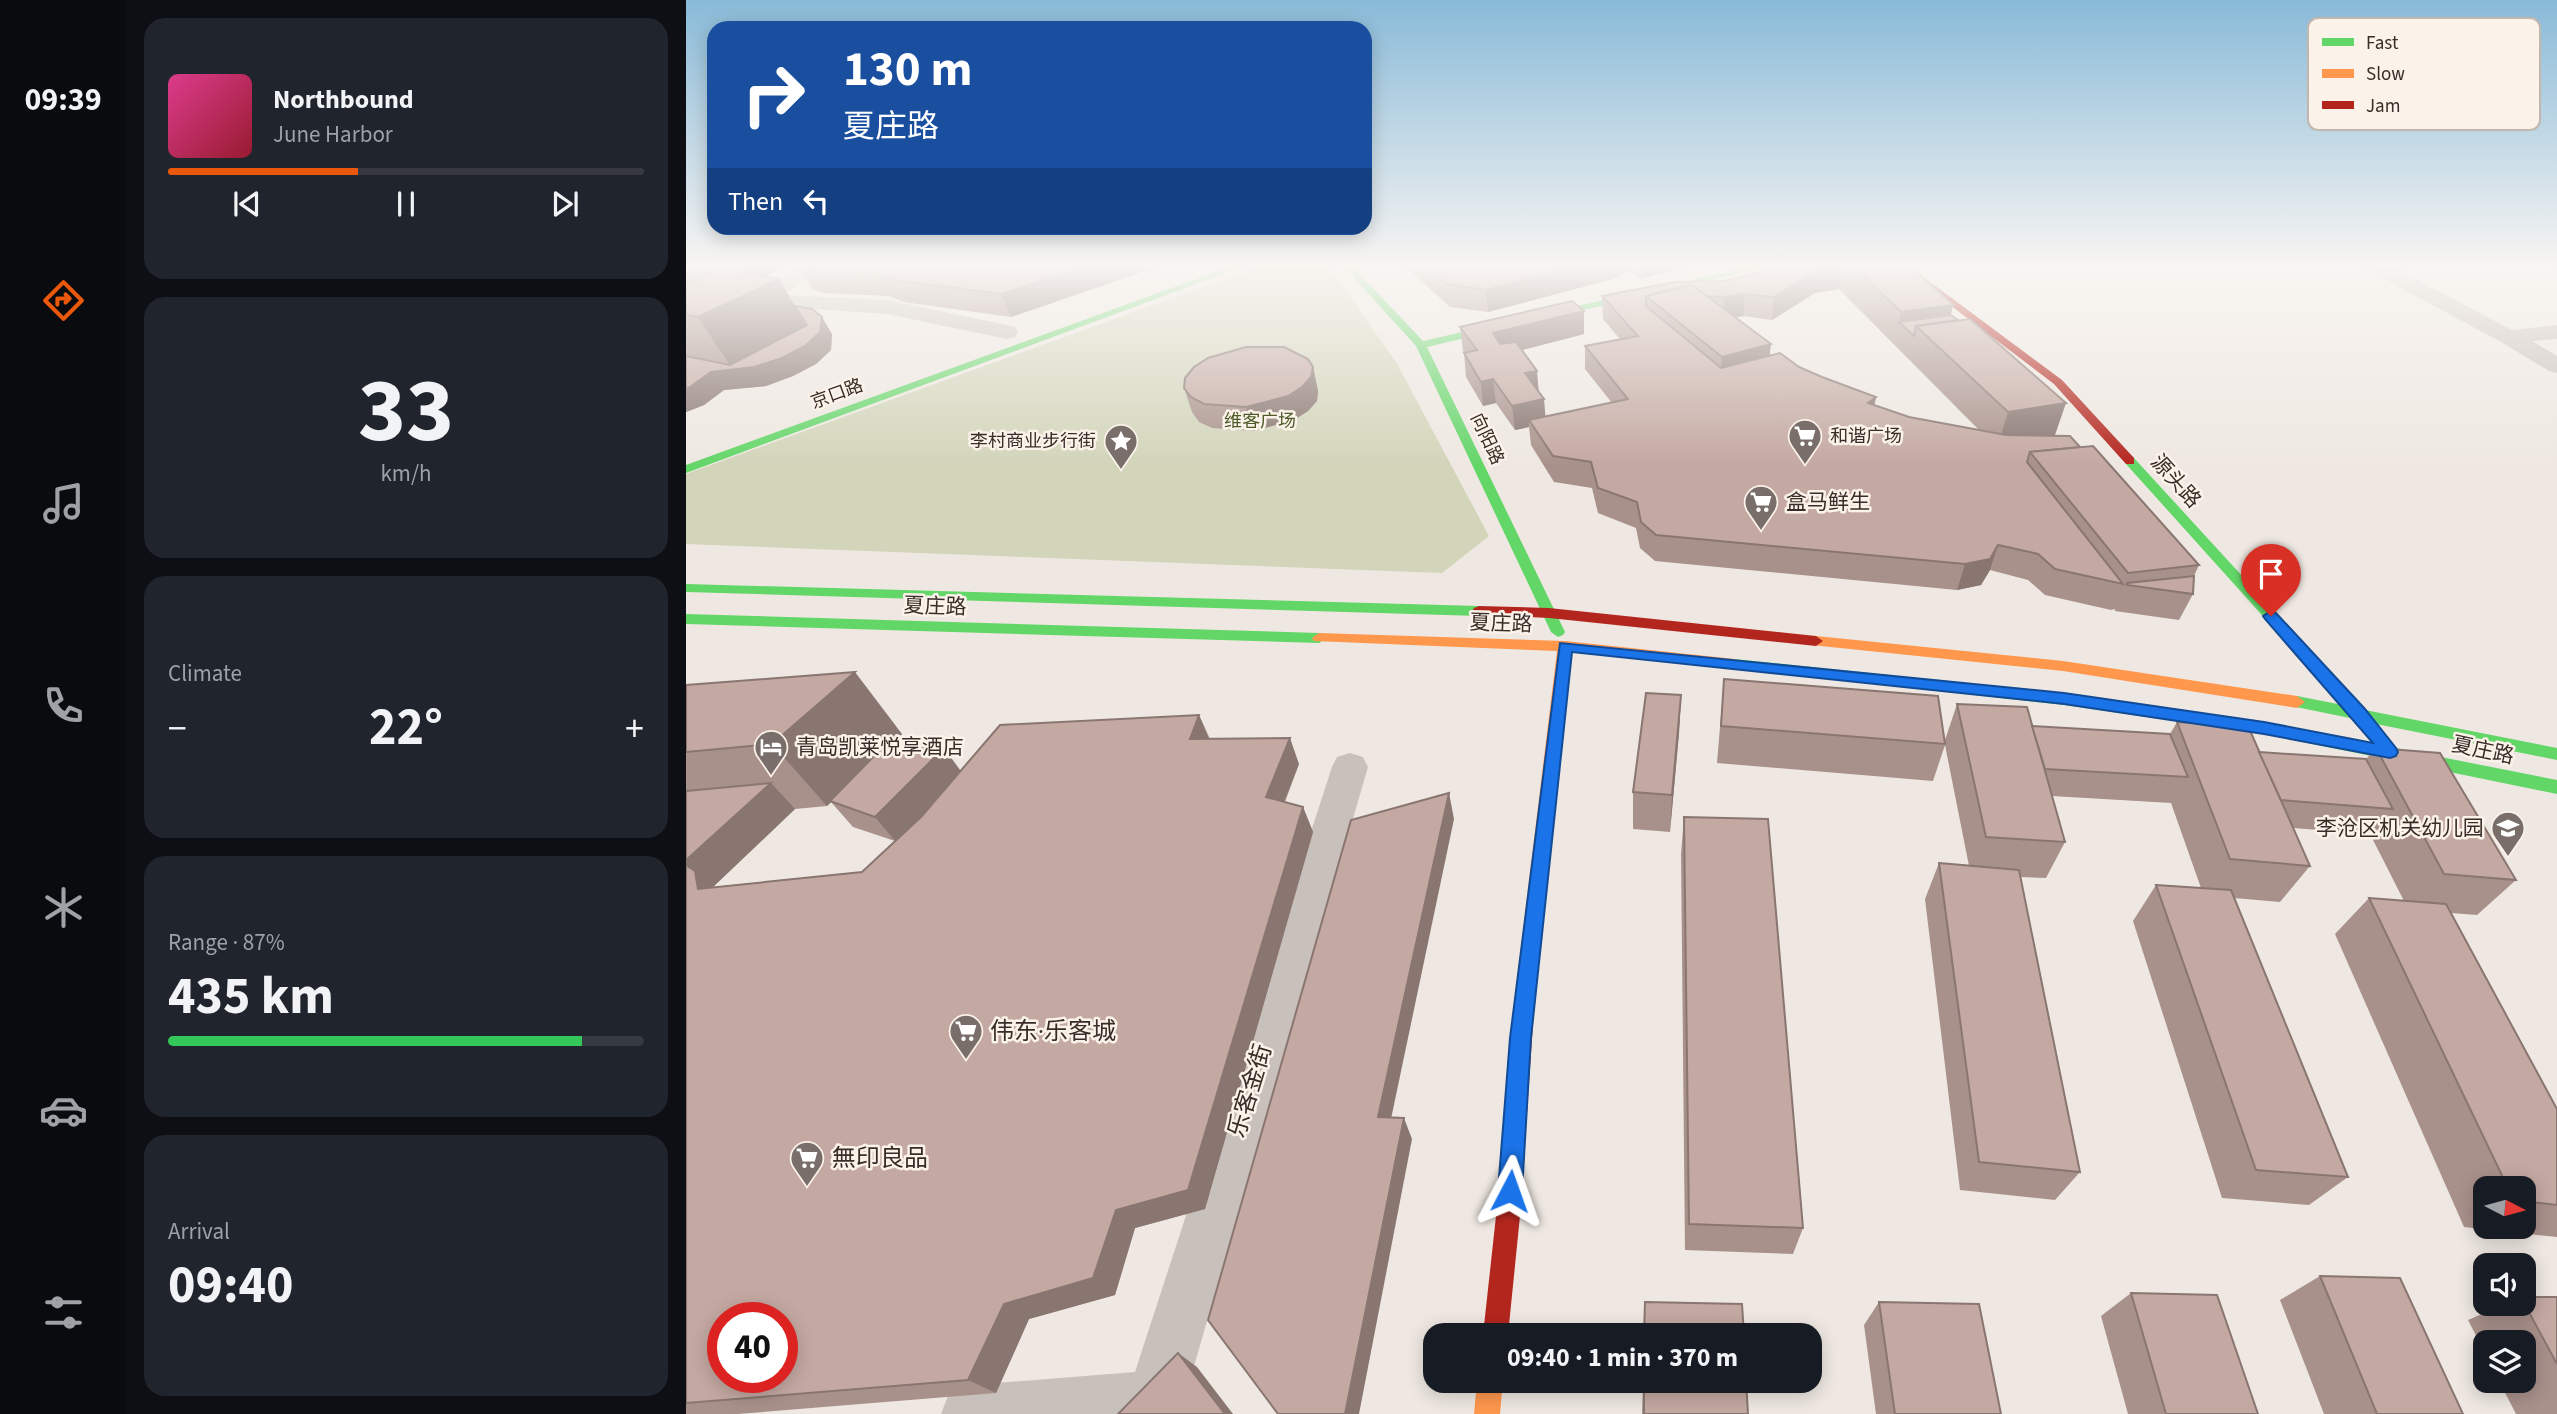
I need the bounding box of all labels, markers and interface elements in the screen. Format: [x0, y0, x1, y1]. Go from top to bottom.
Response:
legend [2308, 18, 2540, 130]
text: Fast [2366, 30, 2399, 57]
text: 130 m [843, 35, 972, 105]
icon: right [728, 49, 819, 140]
text: Slow [2366, 61, 2405, 88]
text: 09:39 [24, 77, 102, 123]
text: Northbound [273, 81, 414, 118]
text: Jam [2366, 93, 2400, 120]
text: 夏庄路 [843, 104, 939, 150]
text: June Harbor [273, 118, 393, 151]
icon: left [797, 182, 835, 220]
text: Then [728, 183, 783, 220]
icon: previous [228, 185, 266, 223]
icon: pause [387, 185, 425, 223]
icon: next [546, 185, 584, 223]
icon: directions [39, 276, 88, 325]
text: 33 [358, 347, 454, 476]
street label: 京口路 [807, 373, 867, 415]
park label: 维客广场 [1224, 409, 1296, 434]
street label: 向阳路 [1464, 409, 1510, 469]
supermarket icon: 和谐广场 [1786, 417, 1824, 466]
place icon: 李村商业步行街 [1102, 422, 1140, 471]
place label: 和谐广场 [1830, 424, 1902, 449]
place label: 李村商业步行街 [970, 429, 1096, 454]
street label: 源头路 [2144, 448, 2208, 514]
text: km/h [380, 457, 432, 490]
icon: music [39, 479, 88, 528]
supermarket icon: 盒马鲜生 [1742, 483, 1780, 532]
place label: 盒马鲜生 [1786, 487, 1870, 517]
pin [2241, 544, 2301, 616]
icon: arrive [2252, 555, 2290, 593]
street label: 夏庄路 [903, 590, 967, 622]
street label: 夏庄路 [1469, 607, 1533, 639]
text: Climate [168, 657, 242, 690]
icon: phone [39, 681, 88, 730]
text: 22° [369, 691, 443, 765]
text: − [168, 702, 187, 756]
text: + [625, 702, 644, 756]
hotel icon: 青岛凯莱悦享酒店 [752, 728, 790, 777]
street label: 夏庄路 [2449, 729, 2517, 771]
place label: 青岛凯莱悦享酒店 [796, 732, 964, 762]
school or university icon: 李沧区机关幼儿园 [2489, 809, 2527, 858]
place label: 李沧区机关幼儿园 [2316, 813, 2484, 843]
icon: climate [39, 883, 88, 932]
text: Range · 87% [168, 926, 285, 959]
text: 435 km [168, 960, 334, 1034]
supermarket icon: 伟东·乐客城 [947, 1012, 985, 1061]
place label: 伟东·乐客城 [990, 1014, 1116, 1049]
street label: 乐客金街 [1219, 1040, 1281, 1142]
icon: car [39, 1086, 88, 1135]
supermarket icon: 無印良品 [788, 1139, 826, 1188]
place label: 無印良品 [832, 1141, 928, 1176]
position arrow [1473, 1154, 1547, 1228]
north arrow [2473, 1176, 2536, 1239]
map controls [2473, 1176, 2536, 1393]
text: Arrival [168, 1215, 230, 1248]
text: 09:40 [168, 1249, 293, 1323]
button: sound [2473, 1253, 2536, 1316]
icon: filters [39, 1288, 88, 1337]
speed limit sign: 40 [707, 1302, 798, 1393]
button: layers [2473, 1330, 2536, 1393]
text: 09:40 · 1 min · 370 m [1507, 1339, 1738, 1376]

